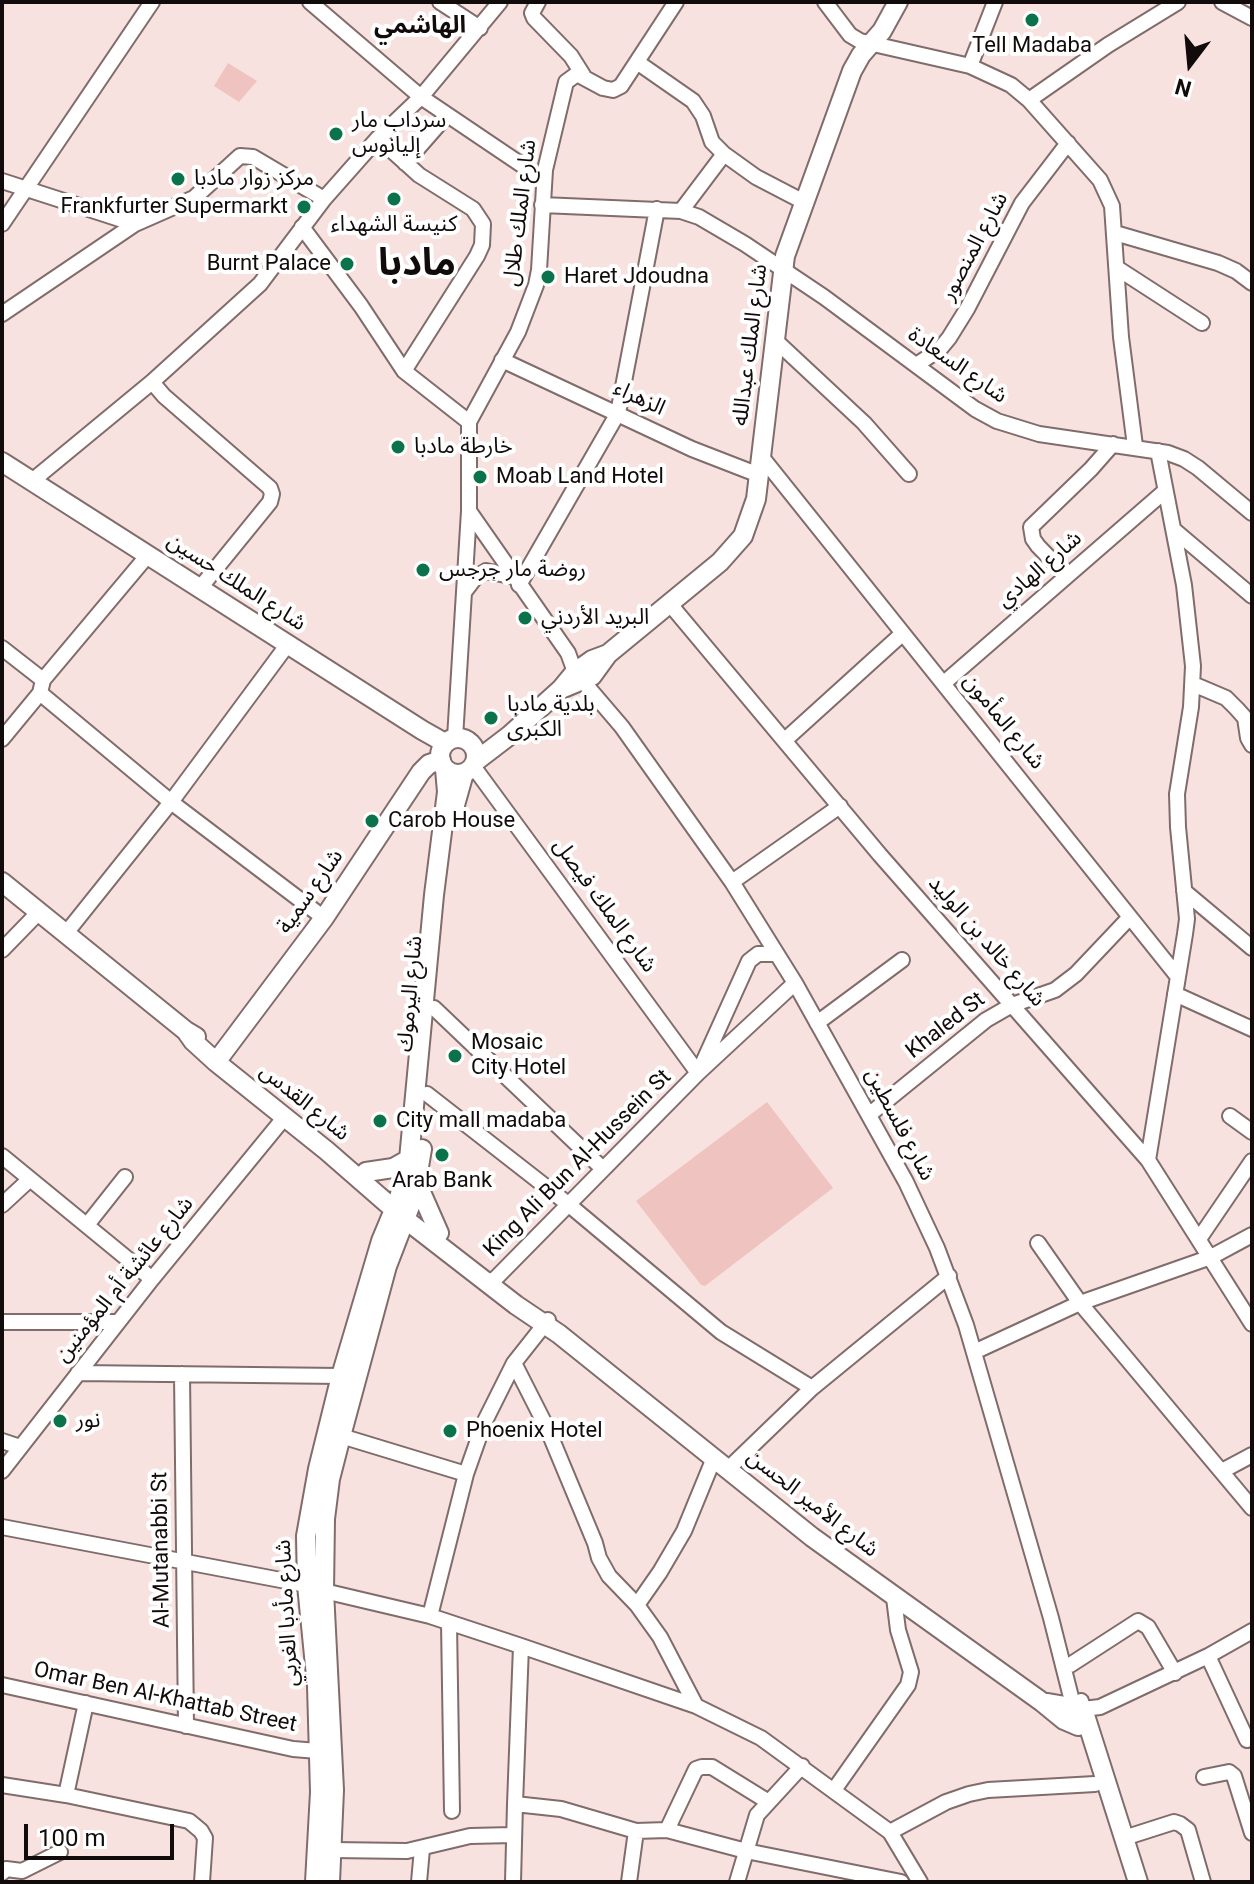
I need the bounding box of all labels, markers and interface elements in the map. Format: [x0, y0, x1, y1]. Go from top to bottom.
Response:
marker: Tell Madaba [1023, 11, 1041, 29]
district label: الهاشمي [374, 13, 466, 41]
north arrow [1150, 24, 1230, 104]
place label: Tell Madaba [972, 33, 1092, 59]
text: N [1172, 73, 1194, 102]
place label: سرداب مار إليانوس [352, 108, 446, 160]
marker: سرداب مار إليانوس [327, 125, 345, 143]
street label: شارع الملك طلال [499, 138, 543, 288]
place label: مركز زوار مادبا [194, 166, 314, 192]
marker: مركز زوار مادبا [169, 170, 187, 188]
street label: شارع المنصور [935, 188, 1015, 306]
marker: كنيسة الشهداء [385, 190, 403, 208]
place label: Frankfurter Supermarkt [61, 194, 288, 220]
marker: Frankfurter Supermarkt [295, 198, 313, 216]
place label: كنيسة الشهداء [331, 212, 457, 238]
district label: مادبا [378, 242, 456, 288]
place label: Burnt Palace [207, 251, 331, 277]
marker: Burnt Palace [338, 255, 356, 273]
street label: شارع الملك عبدالله [728, 263, 774, 427]
place label: Haret Jdoudna [564, 264, 709, 290]
marker: Haret Jdoudna [539, 268, 557, 286]
street label: شارع السعادة [902, 322, 1012, 410]
street label: الزهراء [609, 376, 669, 422]
place label: خارطة مادبا [414, 434, 513, 460]
marker: خارطة مادبا [389, 438, 407, 456]
place label: Moab Land Hotel [496, 464, 664, 490]
marker: Moab Land Hotel [471, 468, 489, 486]
street label: شارع الهادي [992, 526, 1088, 614]
street label: شارع الملك حسين [162, 528, 310, 638]
place label: روضة مار جرجس [439, 557, 586, 583]
marker: روضة مار جرجس [414, 561, 432, 579]
place label: البريد الأردني [541, 605, 649, 631]
marker: البريد الأردني [516, 609, 534, 627]
street label: شارع المأمون [956, 669, 1050, 775]
place label: بلدية مادبا الكبرى [507, 692, 595, 744]
marker: بلدية مادبا الكبرى [482, 709, 500, 727]
place label: Carob House [388, 808, 515, 834]
marker: Carob House [363, 812, 381, 830]
street label: شارع الملك فيصل [546, 834, 662, 978]
street label: شارع سمية [272, 845, 350, 939]
street label: شارع خالد بن الوليد [922, 871, 1050, 1013]
street label: شارع اليرموك [393, 935, 429, 1053]
street label: Khaled St [901, 987, 991, 1065]
place label: Mosaic City Hotel [471, 1030, 566, 1082]
marker: Mosaic City Hotel [446, 1047, 464, 1065]
street label: شارع القدس [254, 1059, 354, 1147]
street label: شارع فلسطين [858, 1064, 940, 1186]
street label: King Ali Bun Al-Hussein St [479, 1065, 677, 1263]
place label: City mall madaba [396, 1108, 566, 1134]
marker: City mall madaba [371, 1112, 389, 1130]
marker: Arab Bank [433, 1146, 451, 1164]
place label: Arab Bank [392, 1168, 492, 1194]
street label: شارع عائشة أم المؤمنين [50, 1192, 200, 1368]
place label: نور [76, 1408, 100, 1434]
marker: نور [51, 1412, 69, 1430]
place label: Phoenix Hotel [466, 1418, 603, 1444]
marker: Phoenix Hotel [441, 1422, 459, 1440]
street label: شارع الأمير الحسن [741, 1444, 883, 1564]
street label: Al-Mutanabbi St [147, 1472, 177, 1628]
street label: شارع مأدبا الغربي [271, 1539, 305, 1687]
street label: Omar Ben Al-Khattab Street [31, 1657, 299, 1739]
scale bar [28, 1808, 178, 1858]
text: 100 m [38, 1824, 105, 1852]

